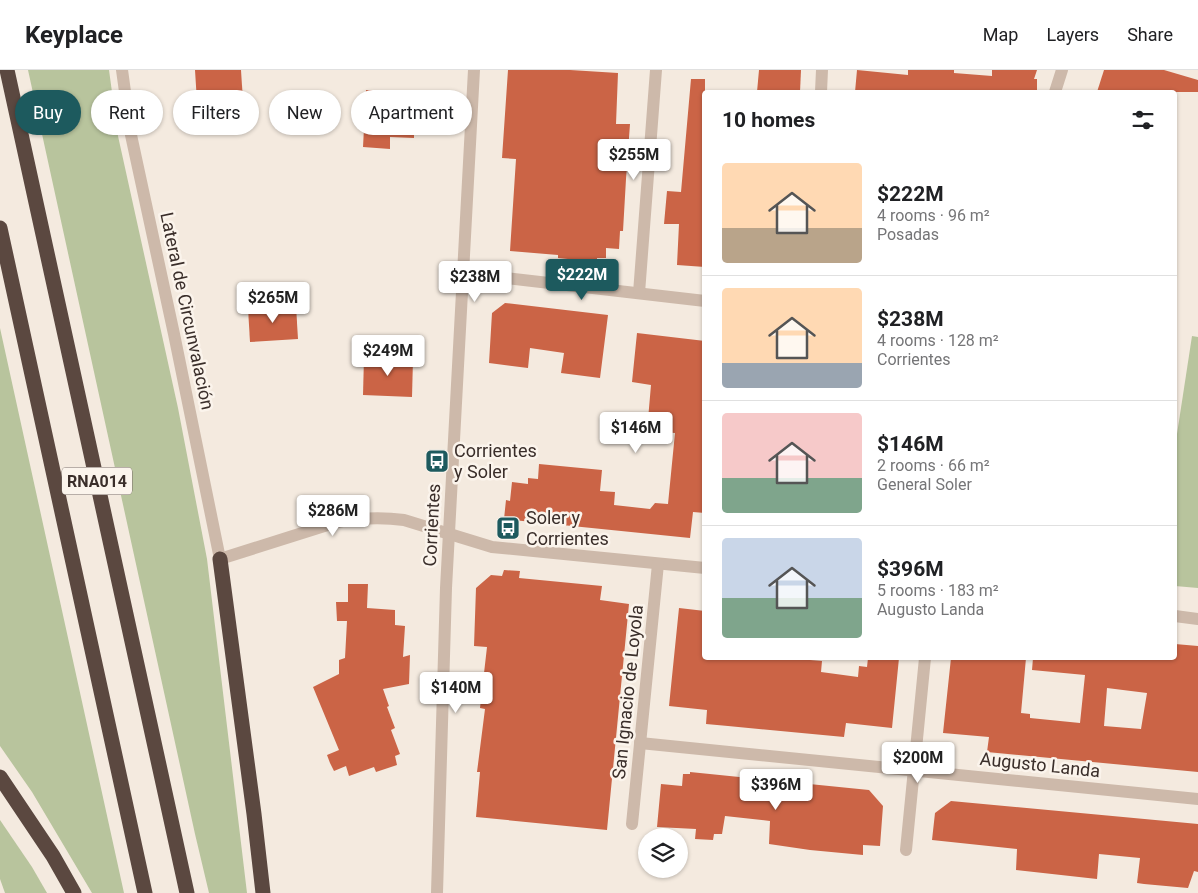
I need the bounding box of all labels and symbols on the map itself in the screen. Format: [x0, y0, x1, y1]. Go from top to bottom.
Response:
pin: $255M [599, 138, 669, 181]
street label: Lateral de Circunvalación [156, 210, 219, 412]
pin: $222M [547, 258, 617, 301]
pin: $238M [440, 260, 510, 303]
pin: $265M [238, 282, 308, 324]
pin: $249M [353, 334, 423, 377]
pin: $146M [601, 412, 671, 454]
place label: Corrientes y Soler [454, 440, 537, 482]
bus stop icon: Corrientes y Soler [424, 448, 450, 474]
road number: RNA014 [62, 468, 132, 494]
street label: Corrientes [419, 483, 444, 567]
pin: $286M [298, 494, 368, 537]
place label: Soler y Corrientes [526, 507, 609, 549]
bus stop icon: Soler y Corrientes [495, 515, 521, 541]
street label: San Ignacio de Loyola [608, 604, 647, 780]
pin: $140M [421, 672, 491, 714]
pin: $200M [883, 742, 953, 784]
street label: Augusto Landa [979, 748, 1101, 781]
pin: $396M [741, 768, 811, 811]

